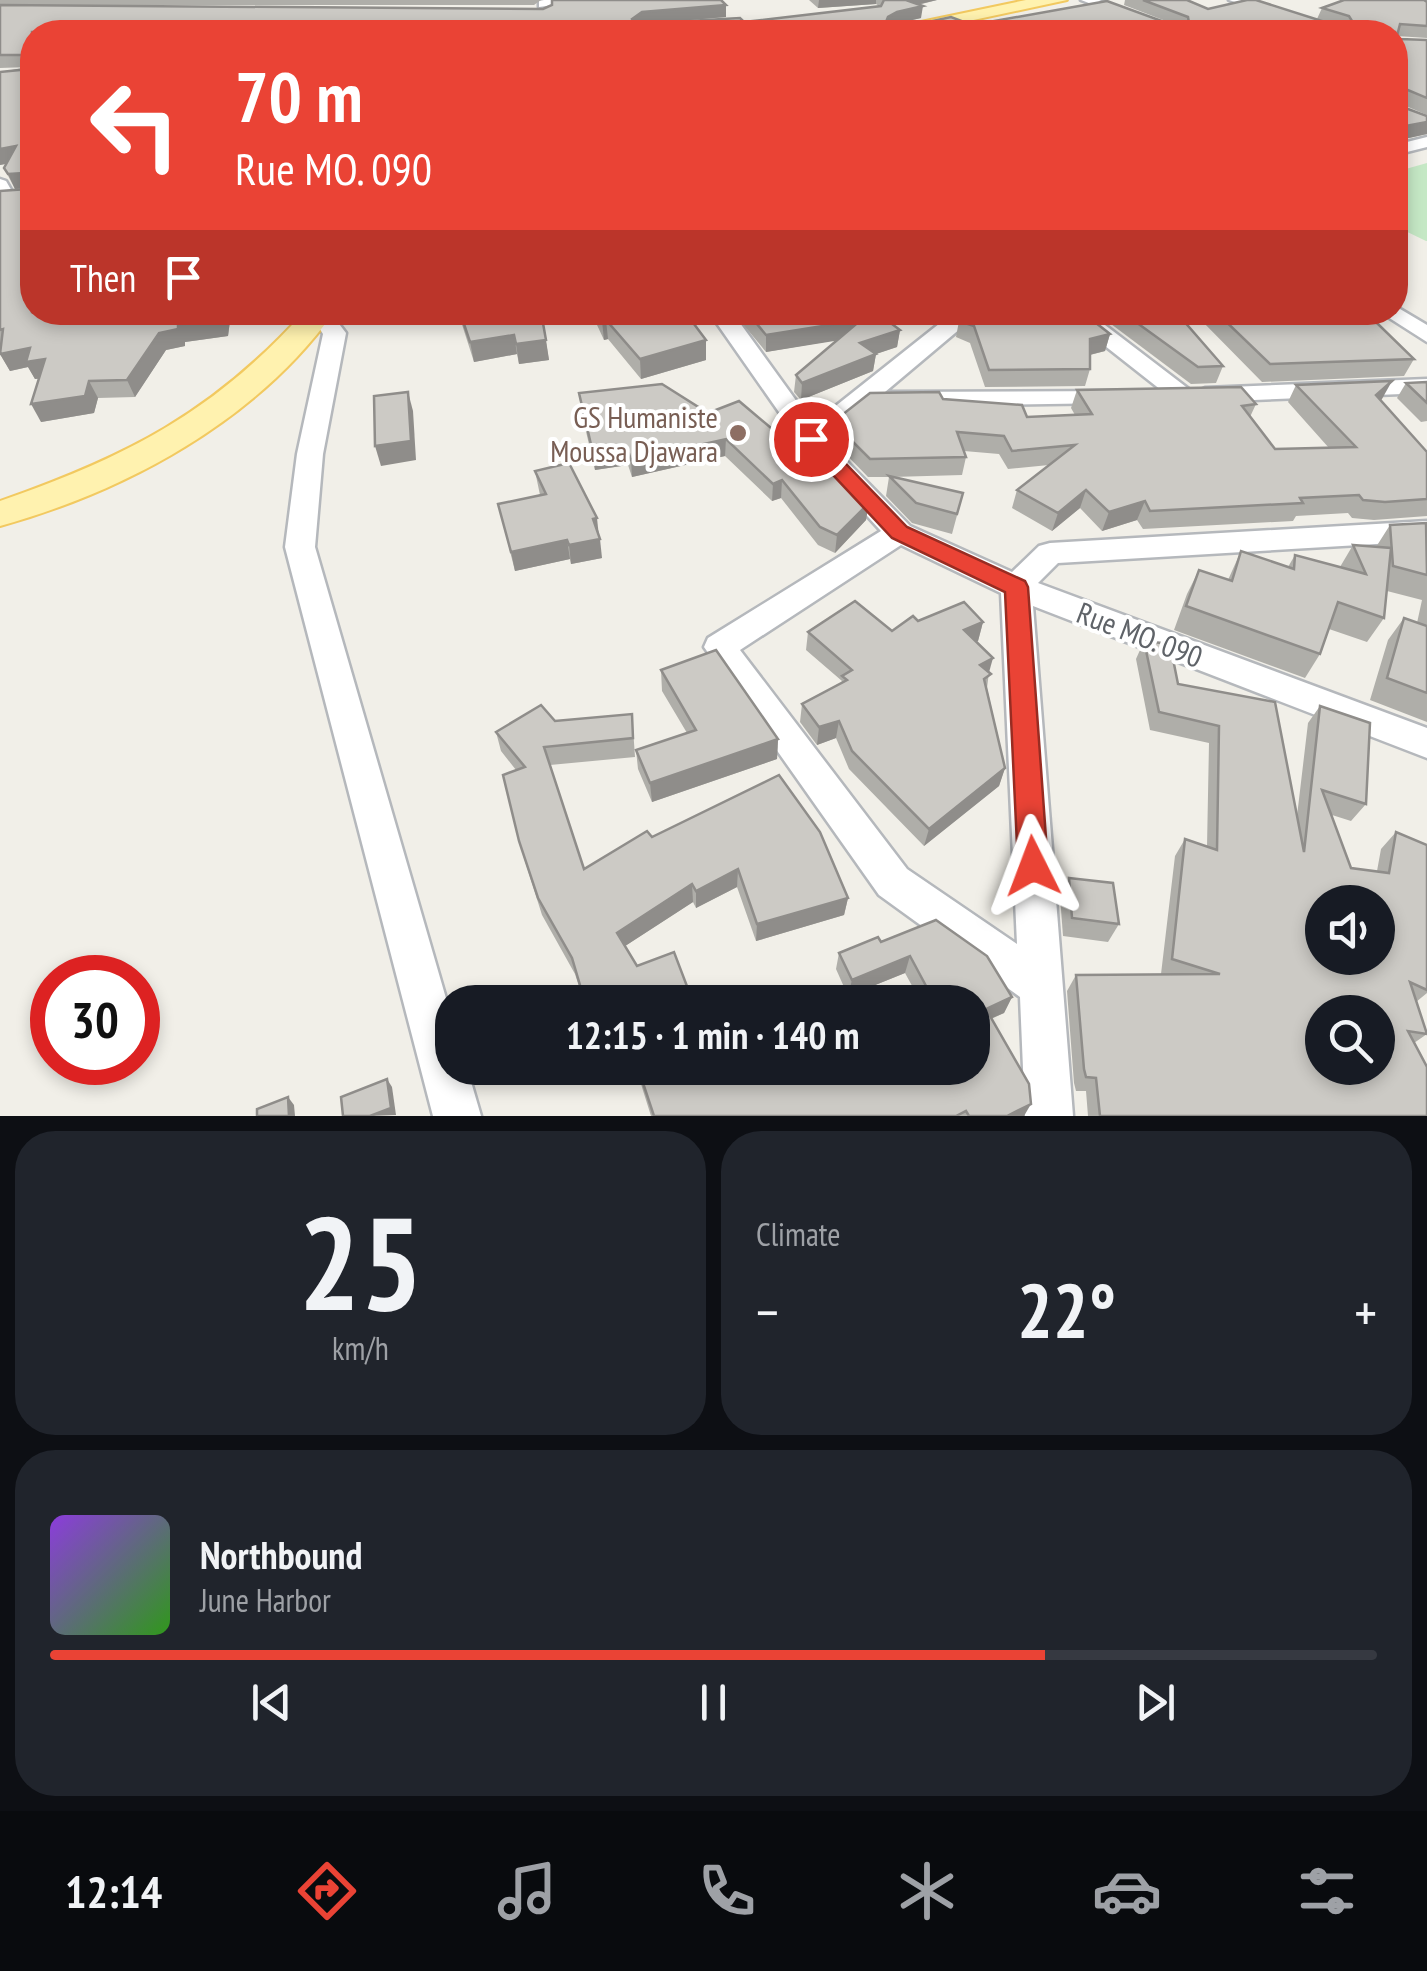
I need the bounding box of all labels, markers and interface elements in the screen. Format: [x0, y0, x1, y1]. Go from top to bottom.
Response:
text: 70 m [235, 51, 363, 141]
icon: left [70, 60, 200, 190]
text: Rue MO. 090 [235, 139, 432, 197]
icon: arrive [156, 250, 211, 305]
text: Then [70, 253, 136, 302]
place label: GS Humaniste Moussa Djawara [550, 397, 718, 470]
pin [769, 397, 854, 482]
icon: arrive [784, 412, 839, 467]
marker: GS Humaniste Moussa Djawara [727, 422, 749, 444]
street label: Rue MO. 090 [1072, 592, 1208, 676]
position arrow [981, 814, 1085, 918]
map controls [1305, 885, 1395, 1085]
button: sound [1305, 885, 1395, 975]
speed limit sign: 30 [30, 955, 160, 1085]
button: search [1305, 995, 1395, 1085]
text: 12:15 · 1 min · 140 m [566, 1010, 859, 1059]
text: 25 [298, 1178, 423, 1346]
text: Climate [756, 1213, 840, 1255]
text: 22° [1017, 1262, 1116, 1359]
text: − [756, 1276, 779, 1347]
text: + [1354, 1276, 1377, 1347]
text: km/h [332, 1327, 389, 1369]
text: Northbound [200, 1530, 362, 1579]
text: June Harbor [200, 1579, 331, 1621]
icon: previous [244, 1675, 299, 1730]
icon: pause [686, 1675, 741, 1730]
icon: next [1128, 1675, 1183, 1730]
icon: directions [292, 1856, 362, 1926]
icon: music [492, 1856, 562, 1926]
icon: phone [692, 1856, 762, 1926]
icon: climate [892, 1856, 962, 1926]
icon: car [1092, 1856, 1162, 1926]
icon: filters [1292, 1856, 1362, 1926]
text: 12:14 [65, 1862, 162, 1920]

